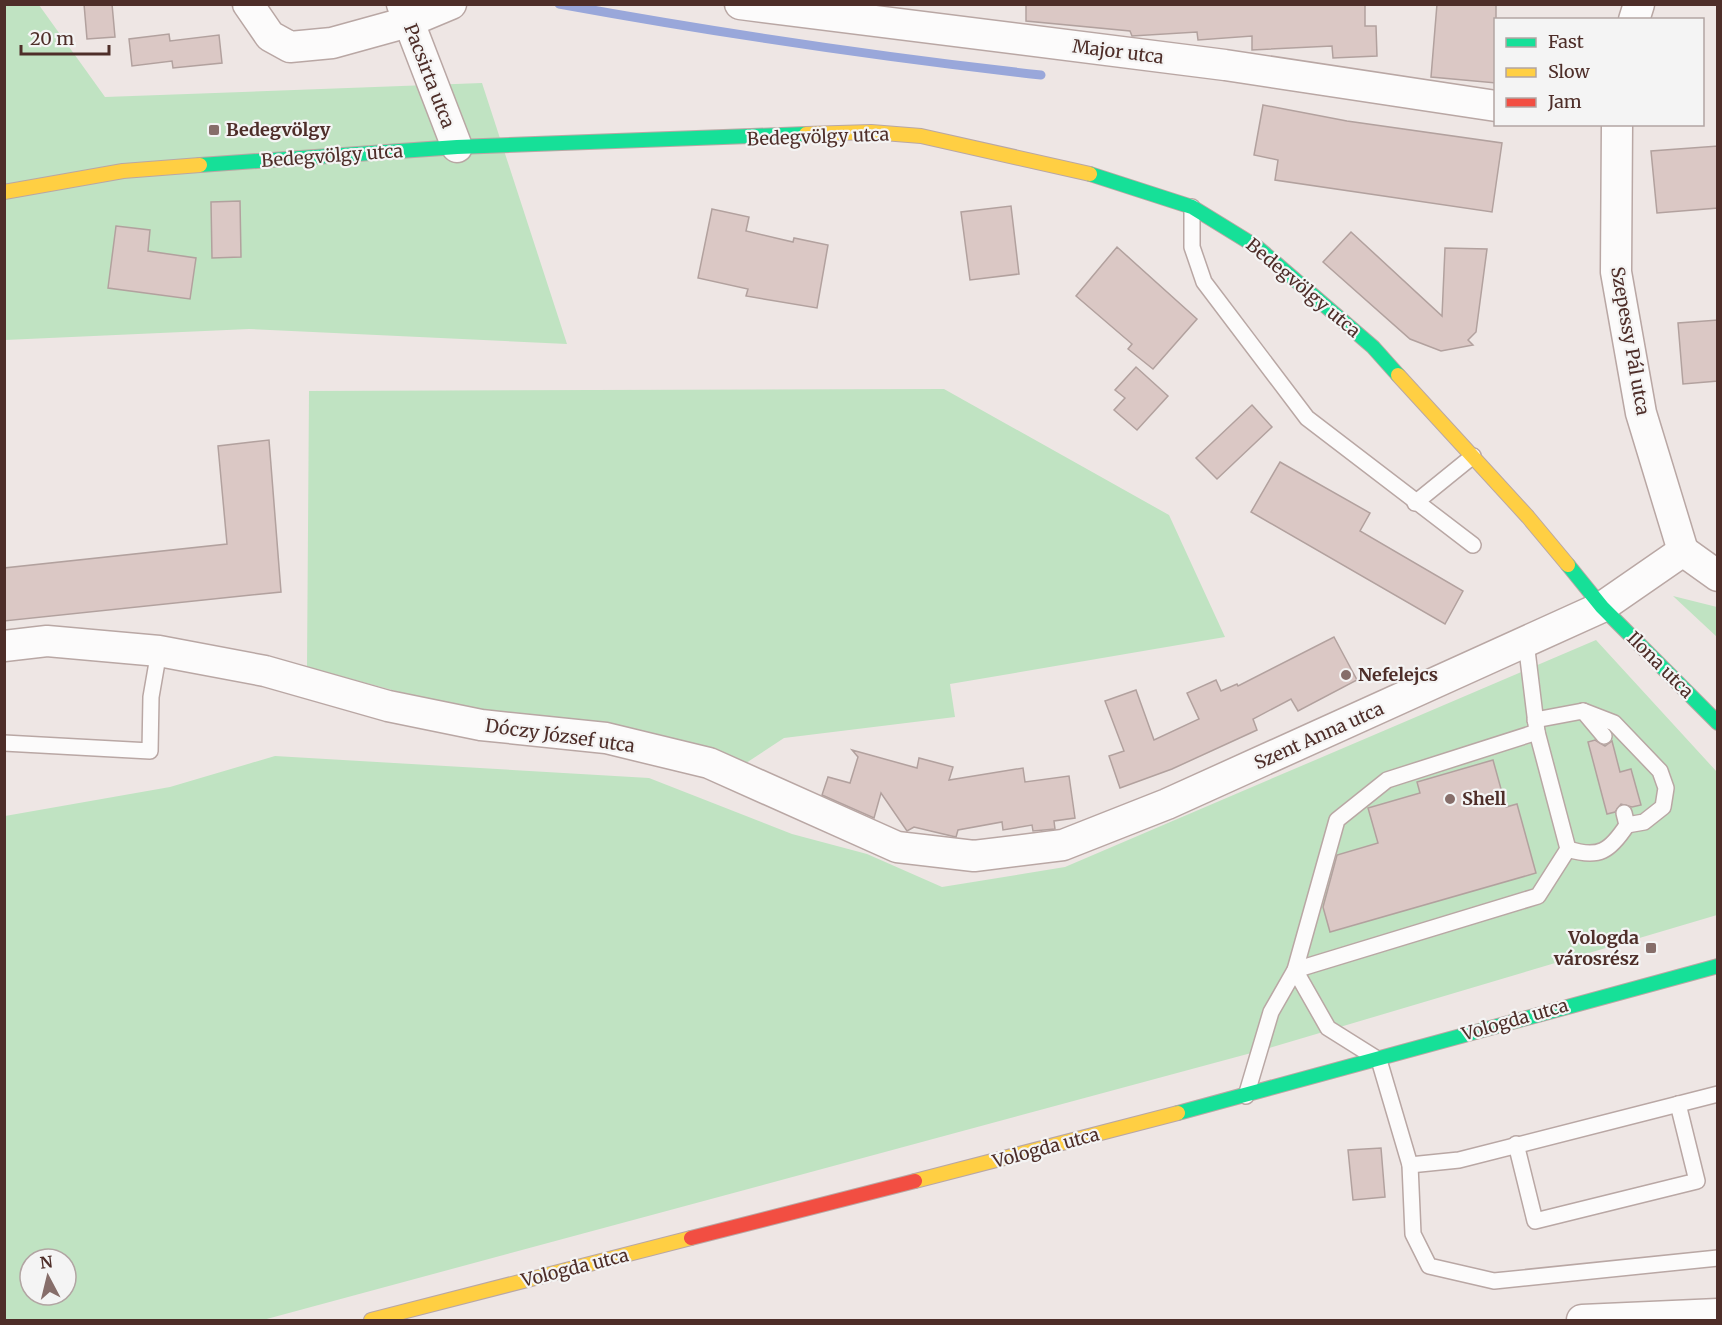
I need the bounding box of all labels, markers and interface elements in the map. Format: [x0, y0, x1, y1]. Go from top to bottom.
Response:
scale bar [21, 18, 110, 56]
legend [1494, 18, 1704, 126]
street label: Pacsirta utca [399, 20, 460, 132]
text: 20 m [30, 27, 74, 50]
text: Fast [1548, 30, 1584, 53]
street label: Major utca [1071, 34, 1165, 69]
text: Slow [1548, 60, 1591, 83]
text: Jam [1547, 90, 1582, 113]
place label: Bedegvölgy [226, 118, 331, 141]
marker: Bedegvölgy [207, 123, 221, 137]
street label: Bedegvölgy utca [746, 123, 890, 150]
street label: Bedegvölgy utca [260, 139, 404, 172]
street label: Bedegvölgy utca [1241, 233, 1365, 342]
street label: Szepessy Pál utca [1606, 265, 1655, 417]
street label: Ilona utca [1622, 626, 1699, 703]
place label: Nefelejcs [1358, 663, 1438, 686]
marker: Nefelejcs [1339, 668, 1353, 682]
street label: Szent Anna utca [1250, 697, 1387, 774]
street label: Dóczy József utca [484, 714, 637, 757]
place label: Shell [1462, 787, 1506, 810]
marker: Shell [1443, 792, 1457, 806]
place label: Vologda városrész [1553, 926, 1639, 970]
marker: Vologda városrész [1644, 941, 1658, 955]
street label: Vologda utca [1458, 993, 1571, 1046]
street label: Vologda utca [989, 1122, 1102, 1173]
street label: Vologda utca [518, 1243, 631, 1292]
north arrow [18, 1247, 78, 1307]
text: N [39, 1251, 54, 1273]

